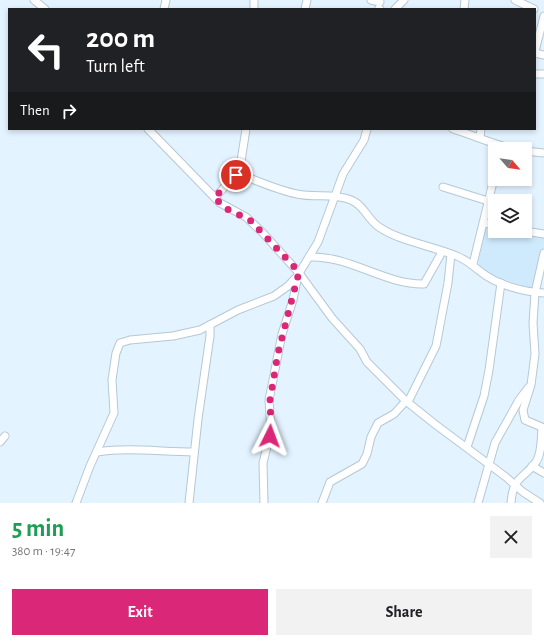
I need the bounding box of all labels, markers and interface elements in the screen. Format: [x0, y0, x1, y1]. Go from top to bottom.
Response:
icon: left [20, 24, 72, 76]
text: 200 m [86, 25, 155, 53]
text: Turn left [86, 58, 145, 76]
icon: right [58, 100, 80, 122]
text: Then [20, 103, 50, 118]
north arrow [488, 142, 532, 186]
map controls [488, 142, 532, 238]
pin [219, 158, 253, 192]
icon: arrive [225, 164, 247, 186]
button: layers [488, 194, 532, 238]
position arrow [249, 415, 291, 457]
button: close [490, 516, 532, 558]
text: 5 min [12, 517, 64, 541]
text: 380 m · 19:47 [12, 545, 75, 558]
button: Exit [12, 589, 268, 635]
button: Share [276, 589, 532, 635]

